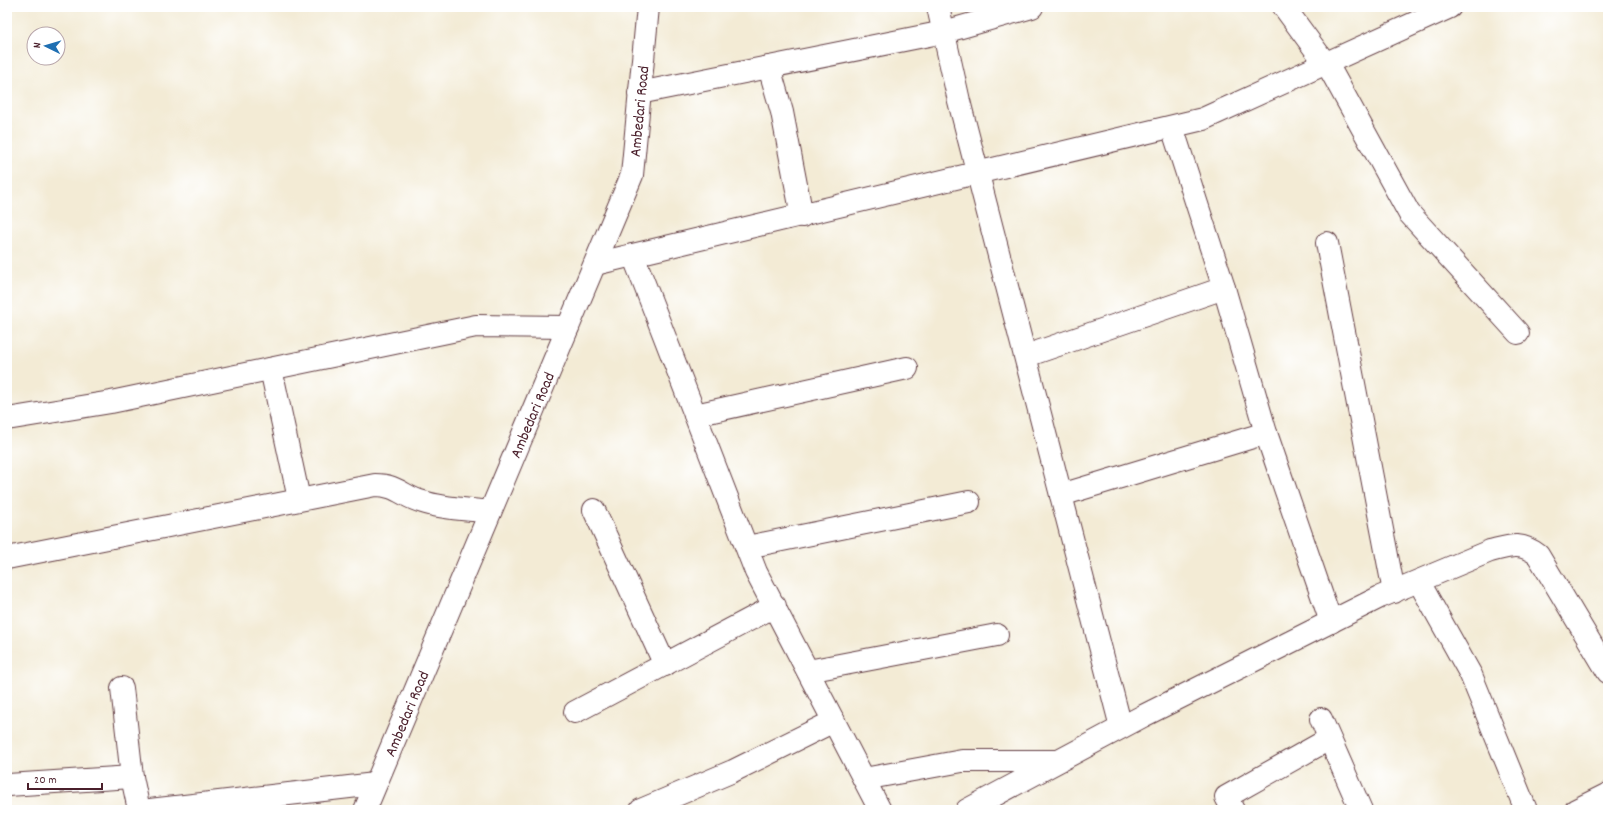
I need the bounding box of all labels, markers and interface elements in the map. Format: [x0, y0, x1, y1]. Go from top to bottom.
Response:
north arrow [26, 26, 66, 66]
text: N [30, 41, 46, 49]
street label: Ambedari Road [625, 65, 656, 158]
street label: Ambedari Road [505, 369, 562, 462]
street label: Ambedari Road [380, 668, 436, 761]
scale bar [28, 765, 102, 791]
text: 20 m [34, 772, 57, 789]

